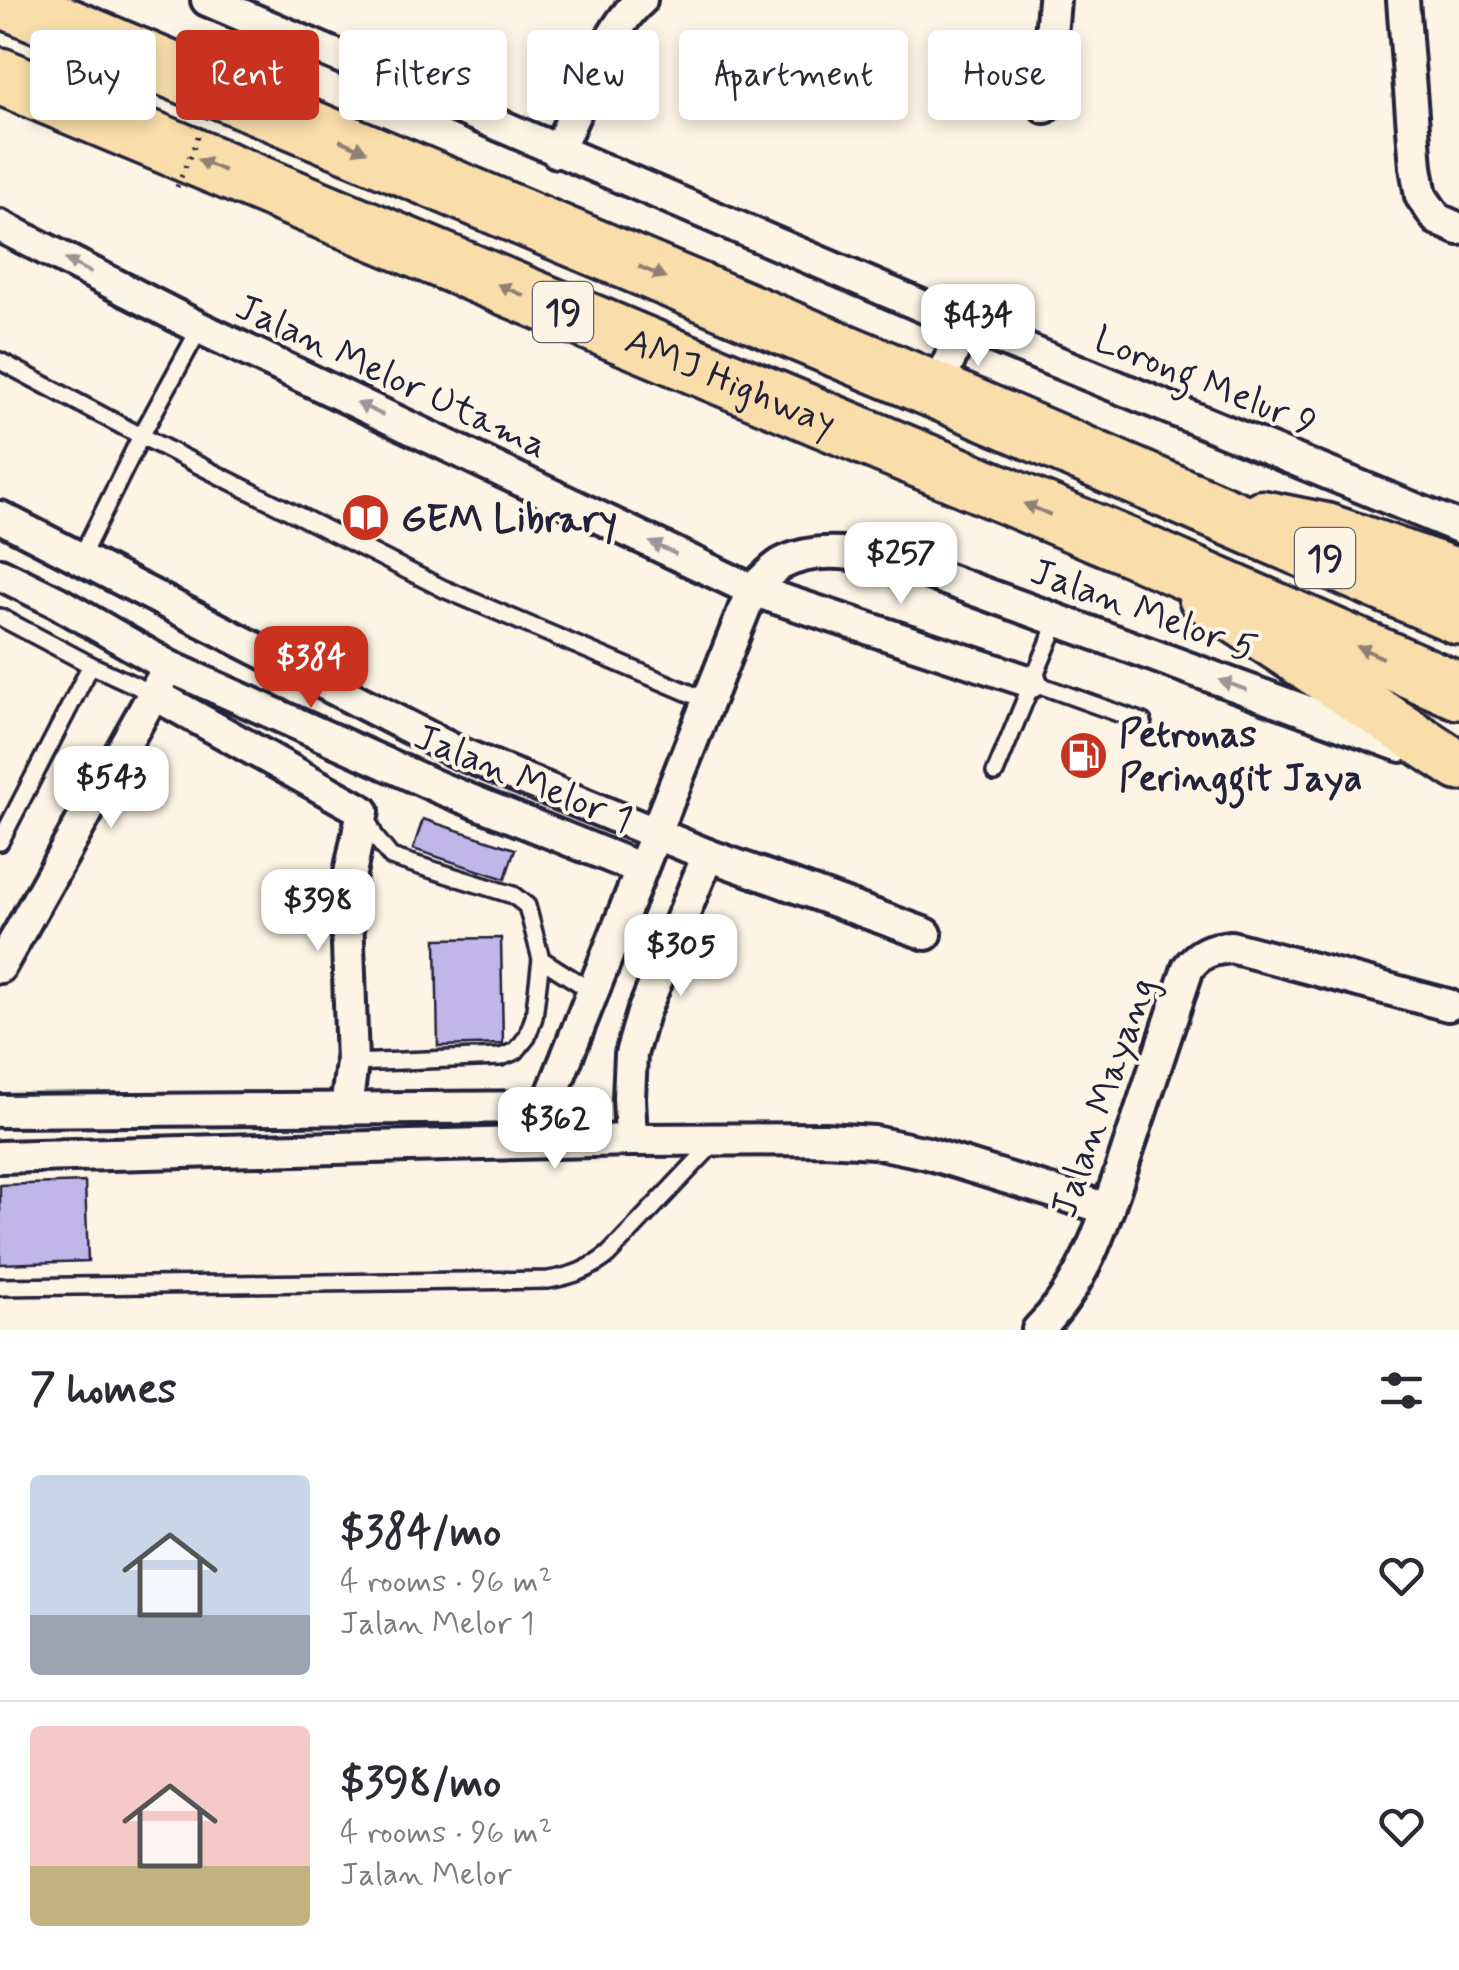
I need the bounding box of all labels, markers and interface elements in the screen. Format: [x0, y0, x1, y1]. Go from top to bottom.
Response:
chip: Buy [30, 30, 156, 120]
chip: Rent [176, 30, 319, 120]
chip: Filters [339, 30, 507, 120]
chip: New [527, 30, 659, 120]
chip: Apartment [679, 30, 908, 120]
chip: House [928, 30, 1081, 120]
one-way arrow [338, 138, 367, 154]
one-way arrow [195, 156, 225, 172]
one-way arrow [63, 258, 92, 275]
one-way arrow [637, 264, 667, 280]
one-way arrow [495, 281, 525, 297]
road number: 19 [533, 282, 593, 342]
street label: Jalan Melor Utama [227, 284, 555, 471]
pin: $434 [919, 284, 1037, 369]
text: $434 [943, 295, 1013, 337]
street label: Lorong Melur 9 [1085, 316, 1323, 453]
street label: AMJ Highway [617, 317, 843, 449]
one-way arrow [355, 400, 384, 417]
library icon: GEM Library [340, 492, 392, 544]
place label: GEM Library [401, 496, 617, 545]
one-way arrow [1022, 501, 1052, 517]
pin: $257 [842, 522, 960, 607]
road number: 19 [1295, 528, 1355, 588]
text: $257 [866, 533, 936, 575]
one-way arrow [649, 540, 678, 557]
street label: Jalan Melor 5 [1023, 548, 1263, 675]
pin: $384 [252, 626, 370, 711]
text: $384 [276, 637, 346, 679]
one-way arrow [1355, 644, 1385, 660]
one-way arrow [1217, 677, 1247, 692]
place label: Petronas Peringgit Jaya [1119, 711, 1362, 809]
street label: Jalan Melor 1 [407, 713, 639, 845]
fuel station icon: Petronas Peringgit Jaya [1058, 729, 1110, 781]
pin: $543 [52, 746, 170, 831]
text: $543 [76, 757, 146, 799]
pin: $398 [259, 869, 377, 954]
text: $398 [283, 880, 353, 922]
pin: $305 [622, 914, 740, 999]
text: $305 [646, 925, 716, 967]
street label: Jalan Mayang [1040, 971, 1168, 1224]
pin: $362 [496, 1087, 614, 1172]
text: $362 [520, 1098, 590, 1140]
text: 7 homes [30, 1363, 177, 1418]
icon: filters [1374, 1363, 1429, 1418]
text: $384/mo [340, 1506, 501, 1561]
icon: home [110, 1515, 230, 1635]
icon: heart [1374, 1548, 1429, 1603]
text: 4 rooms · 96 m² [340, 1561, 553, 1603]
text: Jalan Melor 1 [340, 1603, 535, 1645]
text: $398/mo [340, 1757, 501, 1812]
icon: home [110, 1766, 230, 1886]
icon: heart [1374, 1799, 1429, 1854]
text: 4 rooms · 96 m² [340, 1812, 553, 1854]
text: Jalan Melor [340, 1854, 512, 1896]

